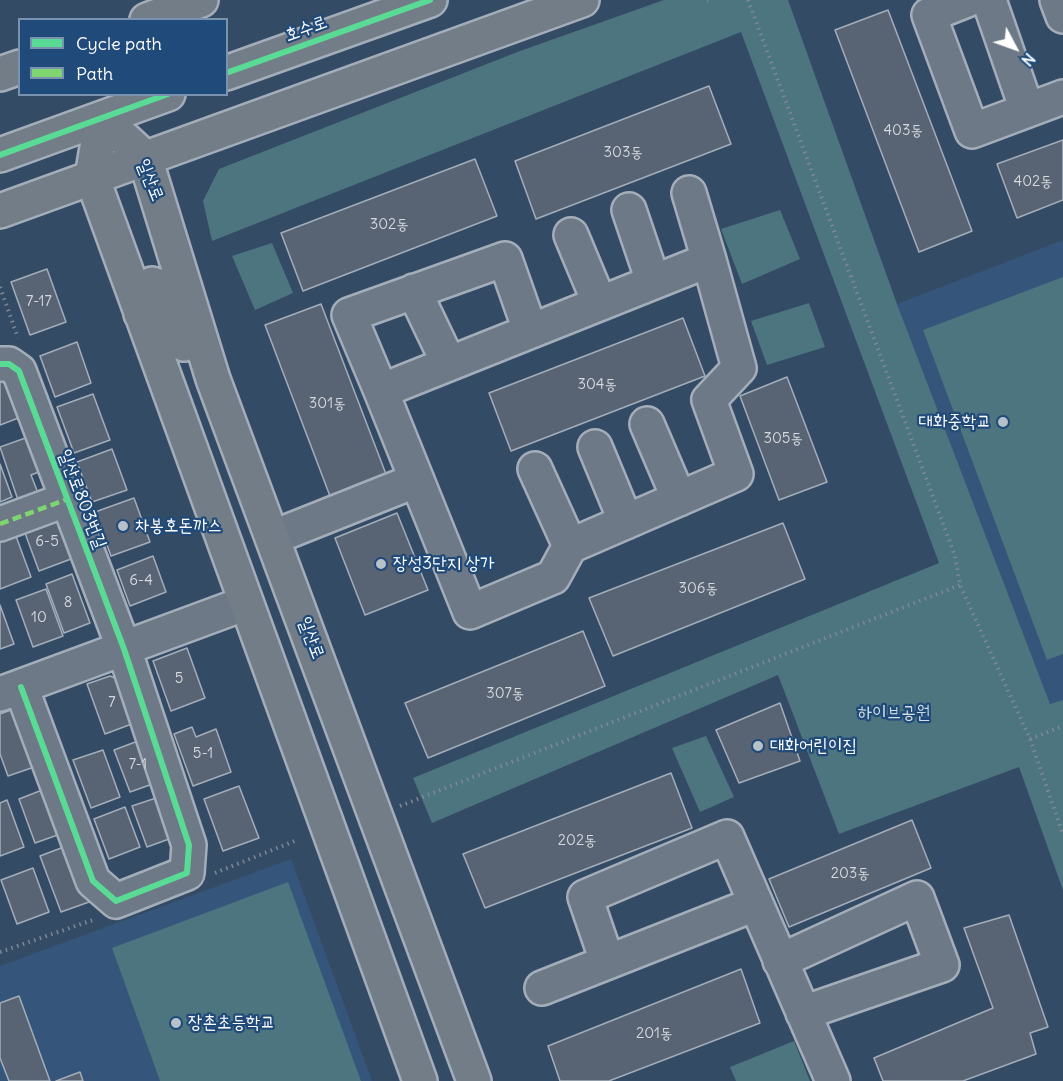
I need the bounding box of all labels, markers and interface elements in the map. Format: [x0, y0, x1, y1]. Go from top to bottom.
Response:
street label: 호수로 [282, 11, 330, 47]
legend [18, 18, 228, 96]
north arrow [985, 18, 1045, 78]
text: Cycle path [76, 32, 162, 55]
text: N [1017, 49, 1040, 71]
text: Path [76, 62, 113, 85]
house number: 403동 [883, 122, 923, 140]
house number: 303동 [604, 144, 642, 162]
street label: 일산로 [132, 156, 168, 204]
house number: 402동 [1014, 173, 1052, 191]
house number: 302동 [370, 216, 408, 234]
house number: 7-17 [26, 293, 52, 311]
house number: 304동 [577, 376, 617, 394]
house number: 301동 [309, 395, 345, 413]
place label: 대화중학교 [919, 411, 991, 433]
marker: 대화중학교 [996, 415, 1010, 429]
house number: 305동 [763, 430, 803, 448]
street label: 일산로803번길 [53, 446, 111, 552]
place label: 차봉호돈까스 [135, 515, 222, 537]
marker: 차봉호돈까스 [116, 519, 130, 533]
house number: 6-5 [35, 533, 59, 551]
place label: 장성3단지 상가 [393, 553, 494, 575]
marker: 장성3단지 상가 [374, 557, 388, 571]
house number: 6-4 [129, 572, 153, 590]
house number: 306동 [678, 580, 718, 598]
house number: 8 [64, 594, 72, 612]
house number: 10 [31, 609, 47, 627]
street label: 일산로 [293, 614, 329, 662]
house number: 5 [175, 670, 183, 688]
house number: 307동 [486, 685, 524, 703]
house number: 7 [108, 694, 116, 712]
park label: 하이브공원 [858, 702, 930, 724]
place label: 대화어린이집 [770, 735, 857, 757]
marker: 대화어린이집 [751, 739, 765, 753]
house number: 5-1 [193, 745, 213, 763]
house number: 7-1 [129, 756, 147, 774]
house number: 202동 [558, 832, 596, 850]
house number: 203동 [831, 865, 869, 883]
place label: 장촌초등학교 [188, 1012, 275, 1034]
marker: 장촌초등학교 [169, 1016, 183, 1030]
house number: 201동 [636, 1025, 672, 1043]

